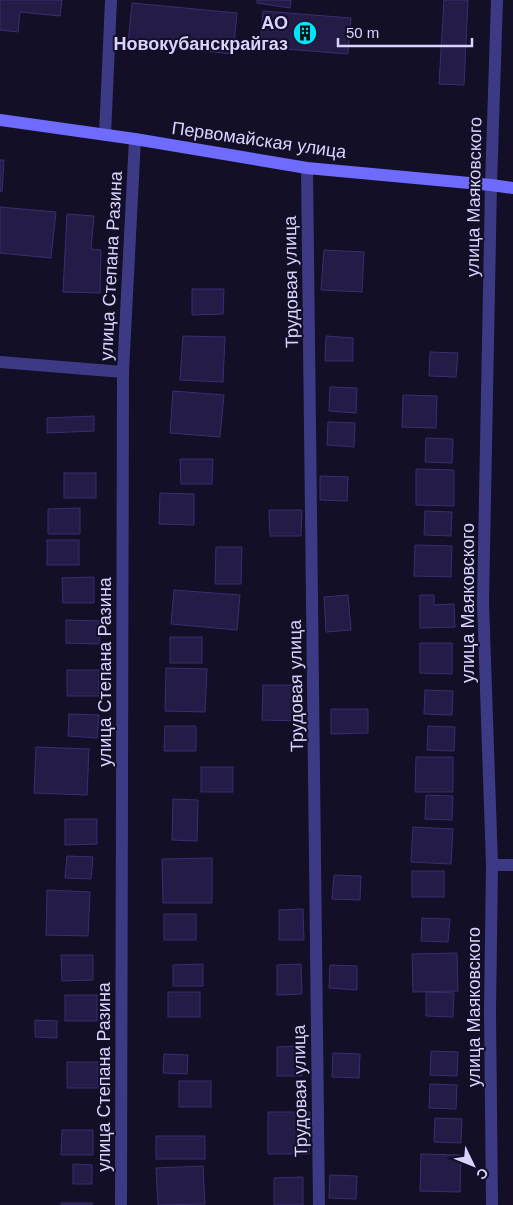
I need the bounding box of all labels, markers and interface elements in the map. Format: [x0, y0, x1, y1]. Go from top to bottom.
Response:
place label: АО Новокубанскрайгаз [113, 13, 288, 54]
scale bar [338, 15, 472, 47]
building icon: АО Новокубанскрайгаз [292, 20, 318, 46]
text: 50 m [346, 24, 379, 41]
street label: улица Маяковского [463, 117, 485, 277]
street label: Первомайская улица [170, 118, 349, 162]
street label: улица Степана Разина [96, 170, 126, 361]
street label: Трудовая улица [280, 215, 302, 348]
street label: улица Маяковского [458, 523, 478, 683]
street label: улица Степана Разина [95, 576, 115, 767]
street label: Трудовая улица [285, 619, 307, 752]
street label: улица Маяковского [464, 927, 484, 1087]
street label: улица Степана Разина [94, 981, 114, 1172]
street label: Трудовая улица [289, 1024, 311, 1157]
north arrow [448, 1140, 498, 1190]
text: С [473, 1165, 492, 1183]

